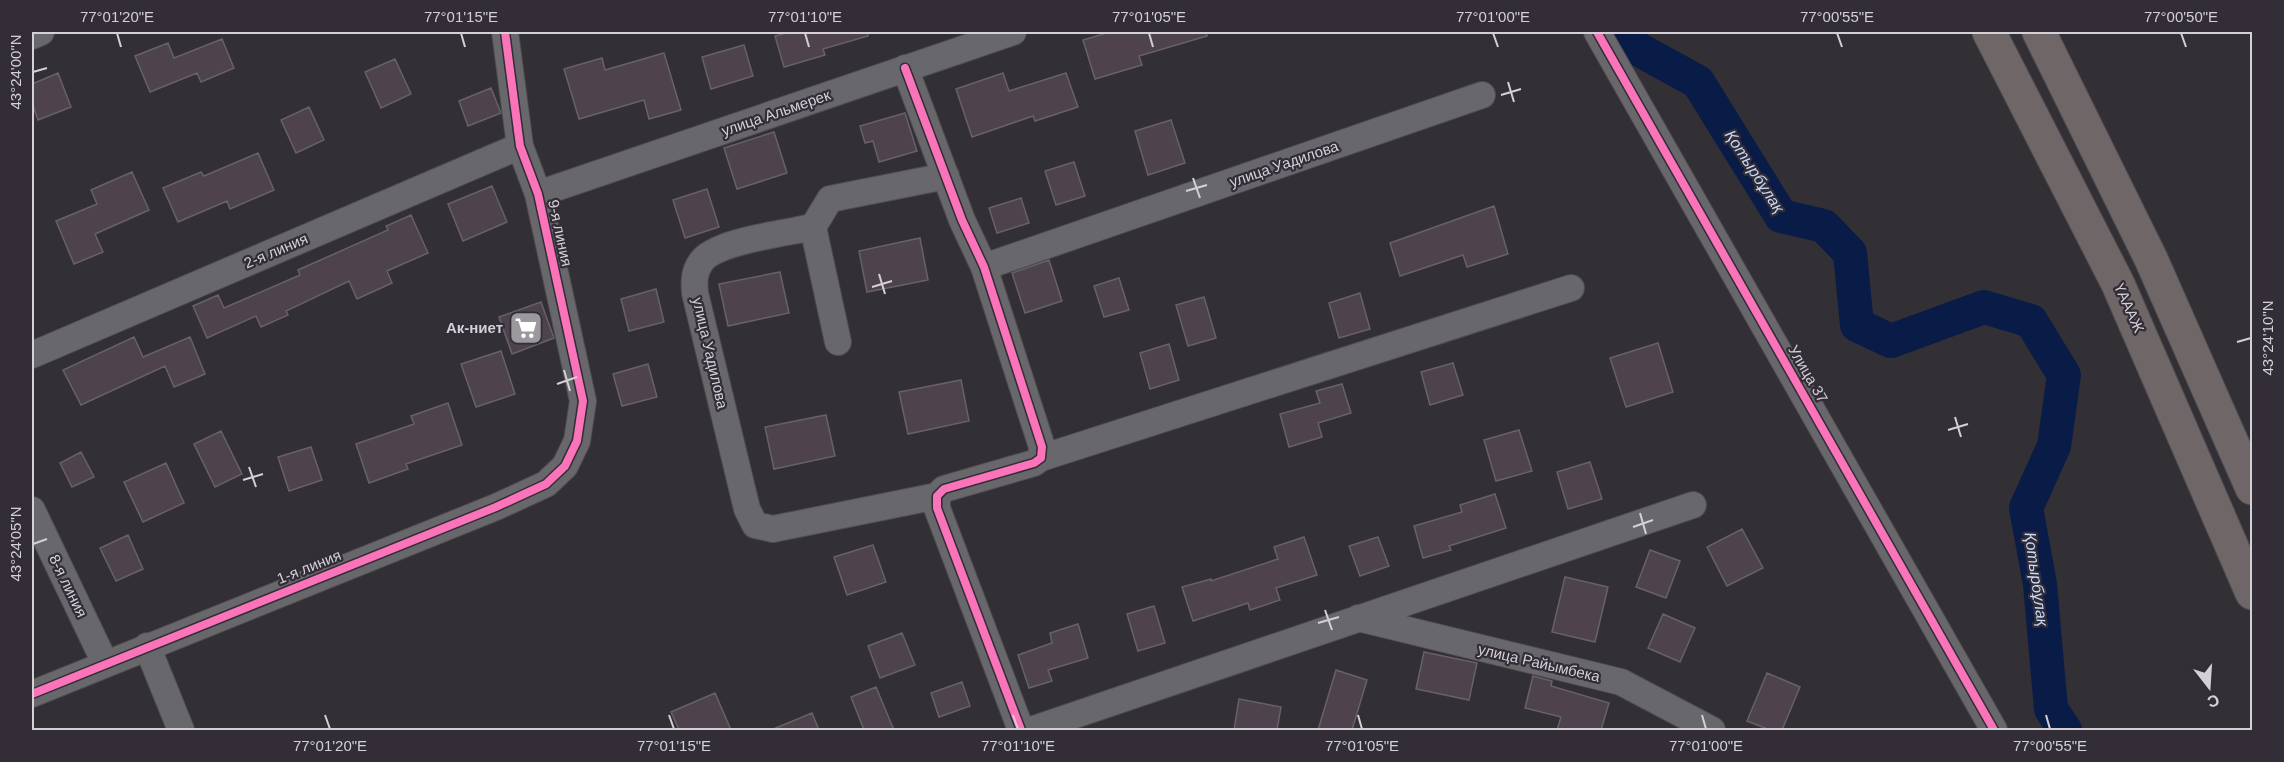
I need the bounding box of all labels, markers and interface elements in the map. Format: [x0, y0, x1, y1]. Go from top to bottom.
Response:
text: 77°01'20"E [80, 8, 154, 25]
text: 77°01'15"E [424, 8, 498, 25]
text: 77°01'10"E [768, 8, 842, 25]
text: 77°01'05"E [1112, 8, 1186, 25]
text: 77°01'00"E [1456, 8, 1530, 25]
text: 77°00'55"E [1800, 8, 1874, 25]
text: 77°00'50"E [2144, 8, 2218, 25]
text: 43°24'00"N [7, 34, 24, 110]
street label: улица Альмерек [719, 86, 833, 139]
water label: Қотырбұлақ [1722, 127, 1788, 217]
street label: улица Уадилова [1227, 137, 1341, 190]
street label: 9-я линия [545, 198, 576, 268]
street label: 2-я линия [241, 230, 310, 272]
street label: ҮАААЖ [2111, 280, 2148, 335]
street label: улица Уадилова [689, 296, 732, 411]
text: 43°24'10"N [2259, 300, 2276, 376]
supermarket icon: Ак-ниет [508, 310, 544, 346]
place label: Ак-ниет [446, 319, 503, 336]
street label: Улица 37 [1785, 342, 1832, 405]
text: 43°24'05"N [7, 506, 24, 582]
water label: Қотырбұлақ [2021, 531, 2052, 629]
street label: 1-я линия [274, 546, 343, 587]
street label: 8-я линия [46, 552, 91, 620]
street label: улица Райымбека [1477, 640, 1602, 685]
north arrow [2179, 657, 2239, 717]
text: С [2205, 691, 2221, 711]
text: 77°01'20"E [293, 737, 367, 754]
text: 77°01'15"E [637, 737, 711, 754]
text: 77°01'10"E [981, 737, 1055, 754]
text: 77°01'05"E [1325, 737, 1399, 754]
text: 77°01'00"E [1669, 737, 1743, 754]
text: 77°00'55"E [2013, 737, 2087, 754]

